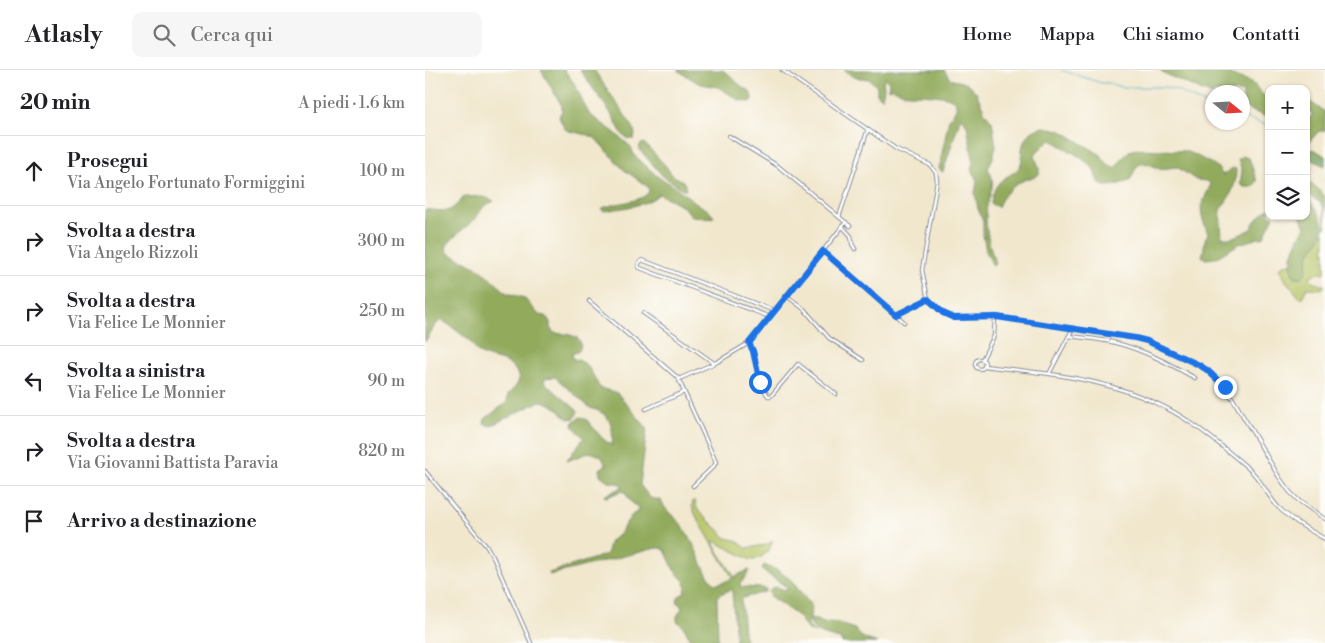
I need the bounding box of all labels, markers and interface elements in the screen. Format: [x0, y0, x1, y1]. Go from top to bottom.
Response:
search box [132, 12, 482, 57]
text: Atlasly [25, 20, 102, 50]
icon: search [150, 21, 178, 49]
text: Cerca qui [190, 23, 273, 47]
text: Home [962, 23, 1012, 46]
text: Mappa [1040, 23, 1095, 46]
text: Chi siamo [1123, 23, 1204, 46]
text: Contatti [1232, 23, 1300, 46]
north arrow [1205, 85, 1250, 130]
map controls [1265, 85, 1310, 220]
button: + [1265, 85, 1310, 130]
text: 20 min [20, 90, 90, 116]
text: A piedi · 1.6 km [298, 93, 405, 113]
button: − [1265, 130, 1310, 175]
text: Prosegui [67, 149, 148, 173]
icon: ahead [20, 157, 48, 185]
text: 100 m [360, 161, 405, 181]
text: Via Angelo Fortunato Formiggini [67, 173, 305, 193]
button: layers [1265, 175, 1310, 220]
text: Svolta a destra [67, 219, 195, 243]
icon: right [20, 227, 48, 255]
text: 300 m [358, 231, 405, 251]
text: Via Angelo Rizzoli [67, 243, 199, 263]
text: Svolta a destra [67, 289, 195, 313]
icon: right [20, 297, 48, 325]
text: 250 m [359, 301, 405, 321]
text: Via Felice Le Monnier [67, 313, 226, 333]
text: Svolta a sinistra [67, 359, 205, 383]
icon: left [20, 367, 48, 395]
text: 90 m [367, 371, 405, 391]
route start [749, 371, 772, 394]
route end [1214, 376, 1237, 399]
text: Via Felice Le Monnier [67, 383, 226, 403]
text: Svolta a destra [67, 429, 195, 453]
icon: right [20, 437, 48, 465]
text: 820 m [358, 441, 405, 461]
text: Via Giovanni Battista Paravia [67, 453, 278, 473]
icon: arrive [20, 507, 48, 535]
text: Arrivo a destinazione [67, 509, 257, 533]

